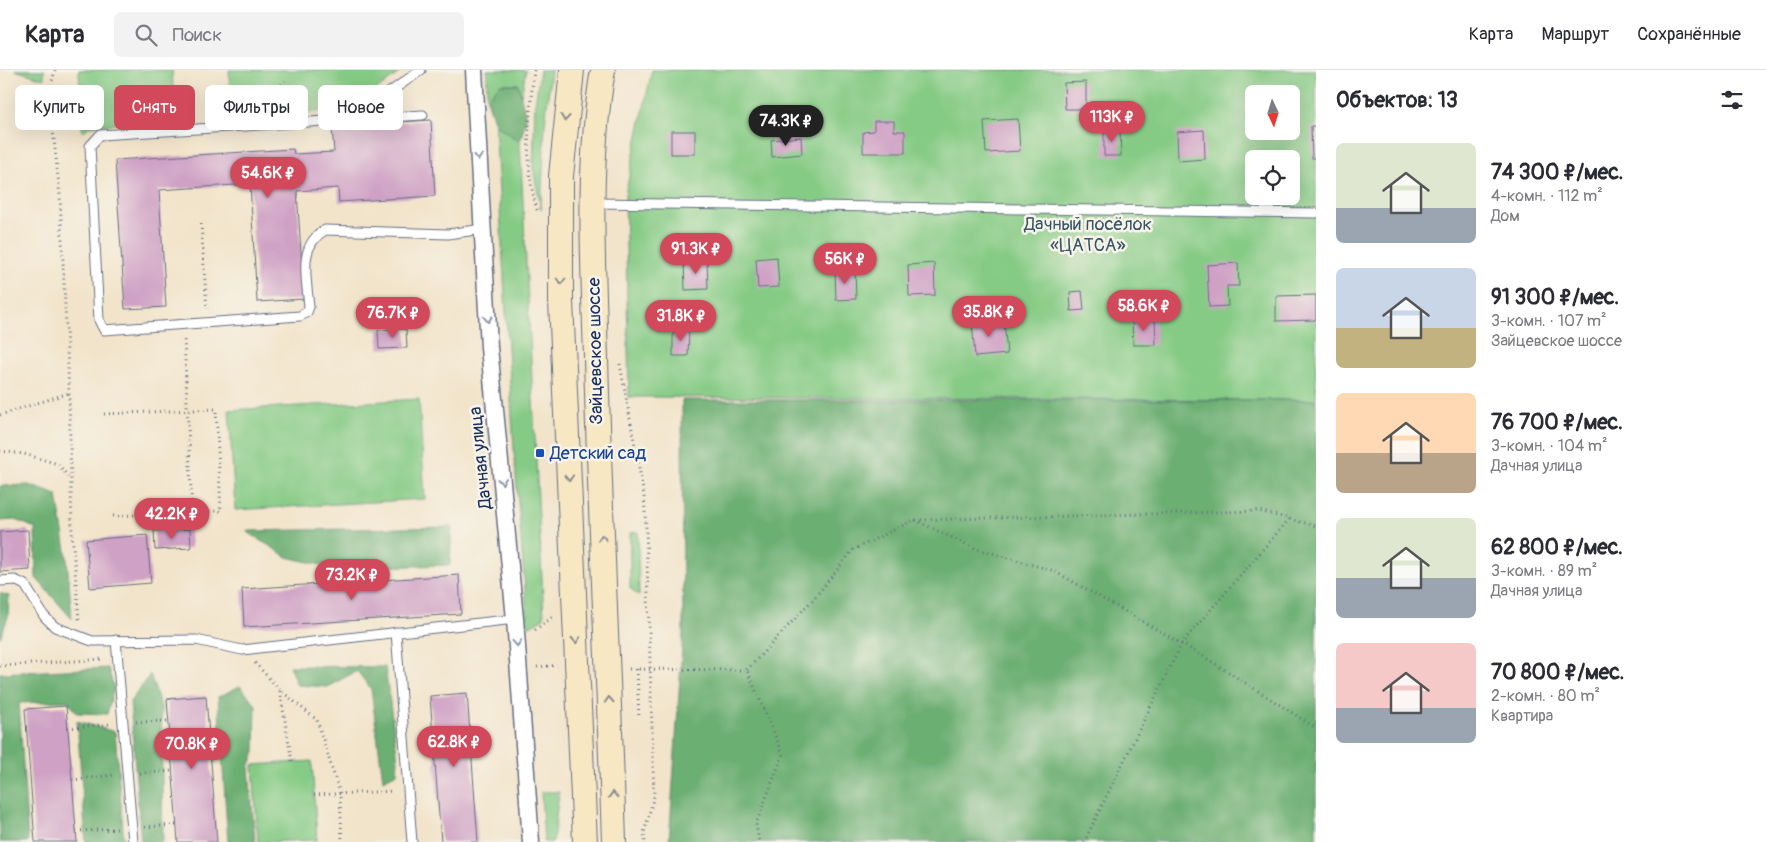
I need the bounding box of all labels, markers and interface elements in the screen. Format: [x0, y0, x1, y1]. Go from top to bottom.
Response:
search box [114, 12, 464, 57]
text: Карта [25, 20, 84, 49]
icon: search [132, 21, 160, 49]
text: Поиск [172, 23, 222, 47]
text: Карта [1469, 23, 1513, 46]
text: Маршрут [1541, 23, 1609, 46]
text: Сохранённые [1637, 23, 1741, 46]
chip: Купить [15, 85, 104, 130]
chip: Снять [114, 85, 195, 130]
chip: Фильтры [205, 85, 308, 130]
chip: Новое [318, 85, 403, 130]
north arrow [1245, 85, 1300, 140]
map controls [1245, 85, 1300, 205]
icon: filters [1718, 86, 1746, 114]
text: Объектов: 13 [1336, 87, 1458, 114]
pin: 113K ₽ [1071, 100, 1153, 143]
pin: 74.3K ₽ [740, 104, 832, 147]
text: 113K ₽ [1090, 107, 1134, 127]
text: 74.3K ₽ [760, 111, 812, 131]
one-way arrow [560, 115, 571, 123]
button: locate [1245, 150, 1300, 205]
one-way arrow [472, 153, 483, 161]
pin: 54.6K ₽ [222, 156, 314, 199]
text: 74 300 ₽/мес. [1491, 159, 1623, 186]
text: 54.6K ₽ [241, 163, 295, 183]
icon: home [1376, 163, 1436, 223]
text: 4-комн. · 112 m² [1491, 186, 1603, 206]
text: Дом [1491, 206, 1520, 226]
park label: Дачный посёлок «ЦАТСА» [1023, 213, 1152, 257]
pin: 91.3K ₽ [650, 232, 742, 275]
text: 91.3K ₽ [671, 239, 721, 259]
pin: 56K ₽ [810, 242, 880, 285]
text: 56K ₽ [825, 249, 865, 269]
one-way arrow [556, 277, 566, 285]
street label: Зайцевское шоссе [583, 277, 608, 425]
text: 91 300 ₽/мес. [1491, 284, 1619, 311]
icon: home [1376, 288, 1436, 348]
pin: 58.6K ₽ [1098, 290, 1190, 332]
pin: 76.7K ₽ [347, 296, 439, 339]
pin: 35.8K ₽ [943, 296, 1035, 338]
text: 58.6K ₽ [1118, 296, 1170, 316]
pin: 31.8K ₽ [635, 300, 727, 342]
text: 35.8K ₽ [963, 302, 1015, 322]
text: 76.7K ₽ [367, 303, 419, 323]
text: 31.8K ₽ [656, 306, 706, 326]
text: 3-комн. · 107 m² [1491, 311, 1607, 331]
one-way arrow [482, 315, 493, 323]
text: Зайцевское шоссе [1491, 331, 1622, 351]
street label: Дачная улица [464, 406, 497, 511]
text: 76 700 ₽/мес. [1491, 409, 1623, 436]
icon: home [1376, 413, 1436, 473]
text: 3-комн. · 104 m² [1491, 436, 1607, 456]
place label: Детский сад [549, 442, 646, 465]
marker: Детский сад [534, 447, 546, 459]
text: Дачная улица [1491, 456, 1582, 476]
one-way arrow [564, 474, 574, 482]
one-way arrow [496, 477, 507, 485]
pin: 42.2K ₽ [126, 498, 218, 540]
text: 42.2K ₽ [145, 504, 199, 524]
one-way arrow [596, 534, 607, 542]
text: 62 800 ₽/мес. [1491, 534, 1623, 561]
icon: home [1376, 538, 1436, 598]
pin: 73.2K ₽ [306, 558, 398, 601]
text: 3-комн. · 89 m² [1491, 561, 1597, 581]
text: 73.2K ₽ [326, 565, 378, 585]
text: Дачная улица [1491, 581, 1582, 601]
one-way arrow [571, 637, 582, 645]
one-way arrow [511, 639, 522, 647]
text: 70 800 ₽/мес. [1491, 659, 1624, 686]
icon: home [1376, 663, 1436, 723]
text: 2-комн. · 80 m² [1491, 686, 1600, 706]
one-way arrow [604, 696, 614, 704]
text: Квартира [1491, 706, 1553, 726]
pin: 62.8K ₽ [408, 726, 500, 768]
pin: 70.8K ₽ [146, 728, 238, 770]
text: 62.8K ₽ [428, 732, 480, 752]
text: 70.8K ₽ [165, 734, 219, 754]
one-way arrow [607, 791, 618, 799]

